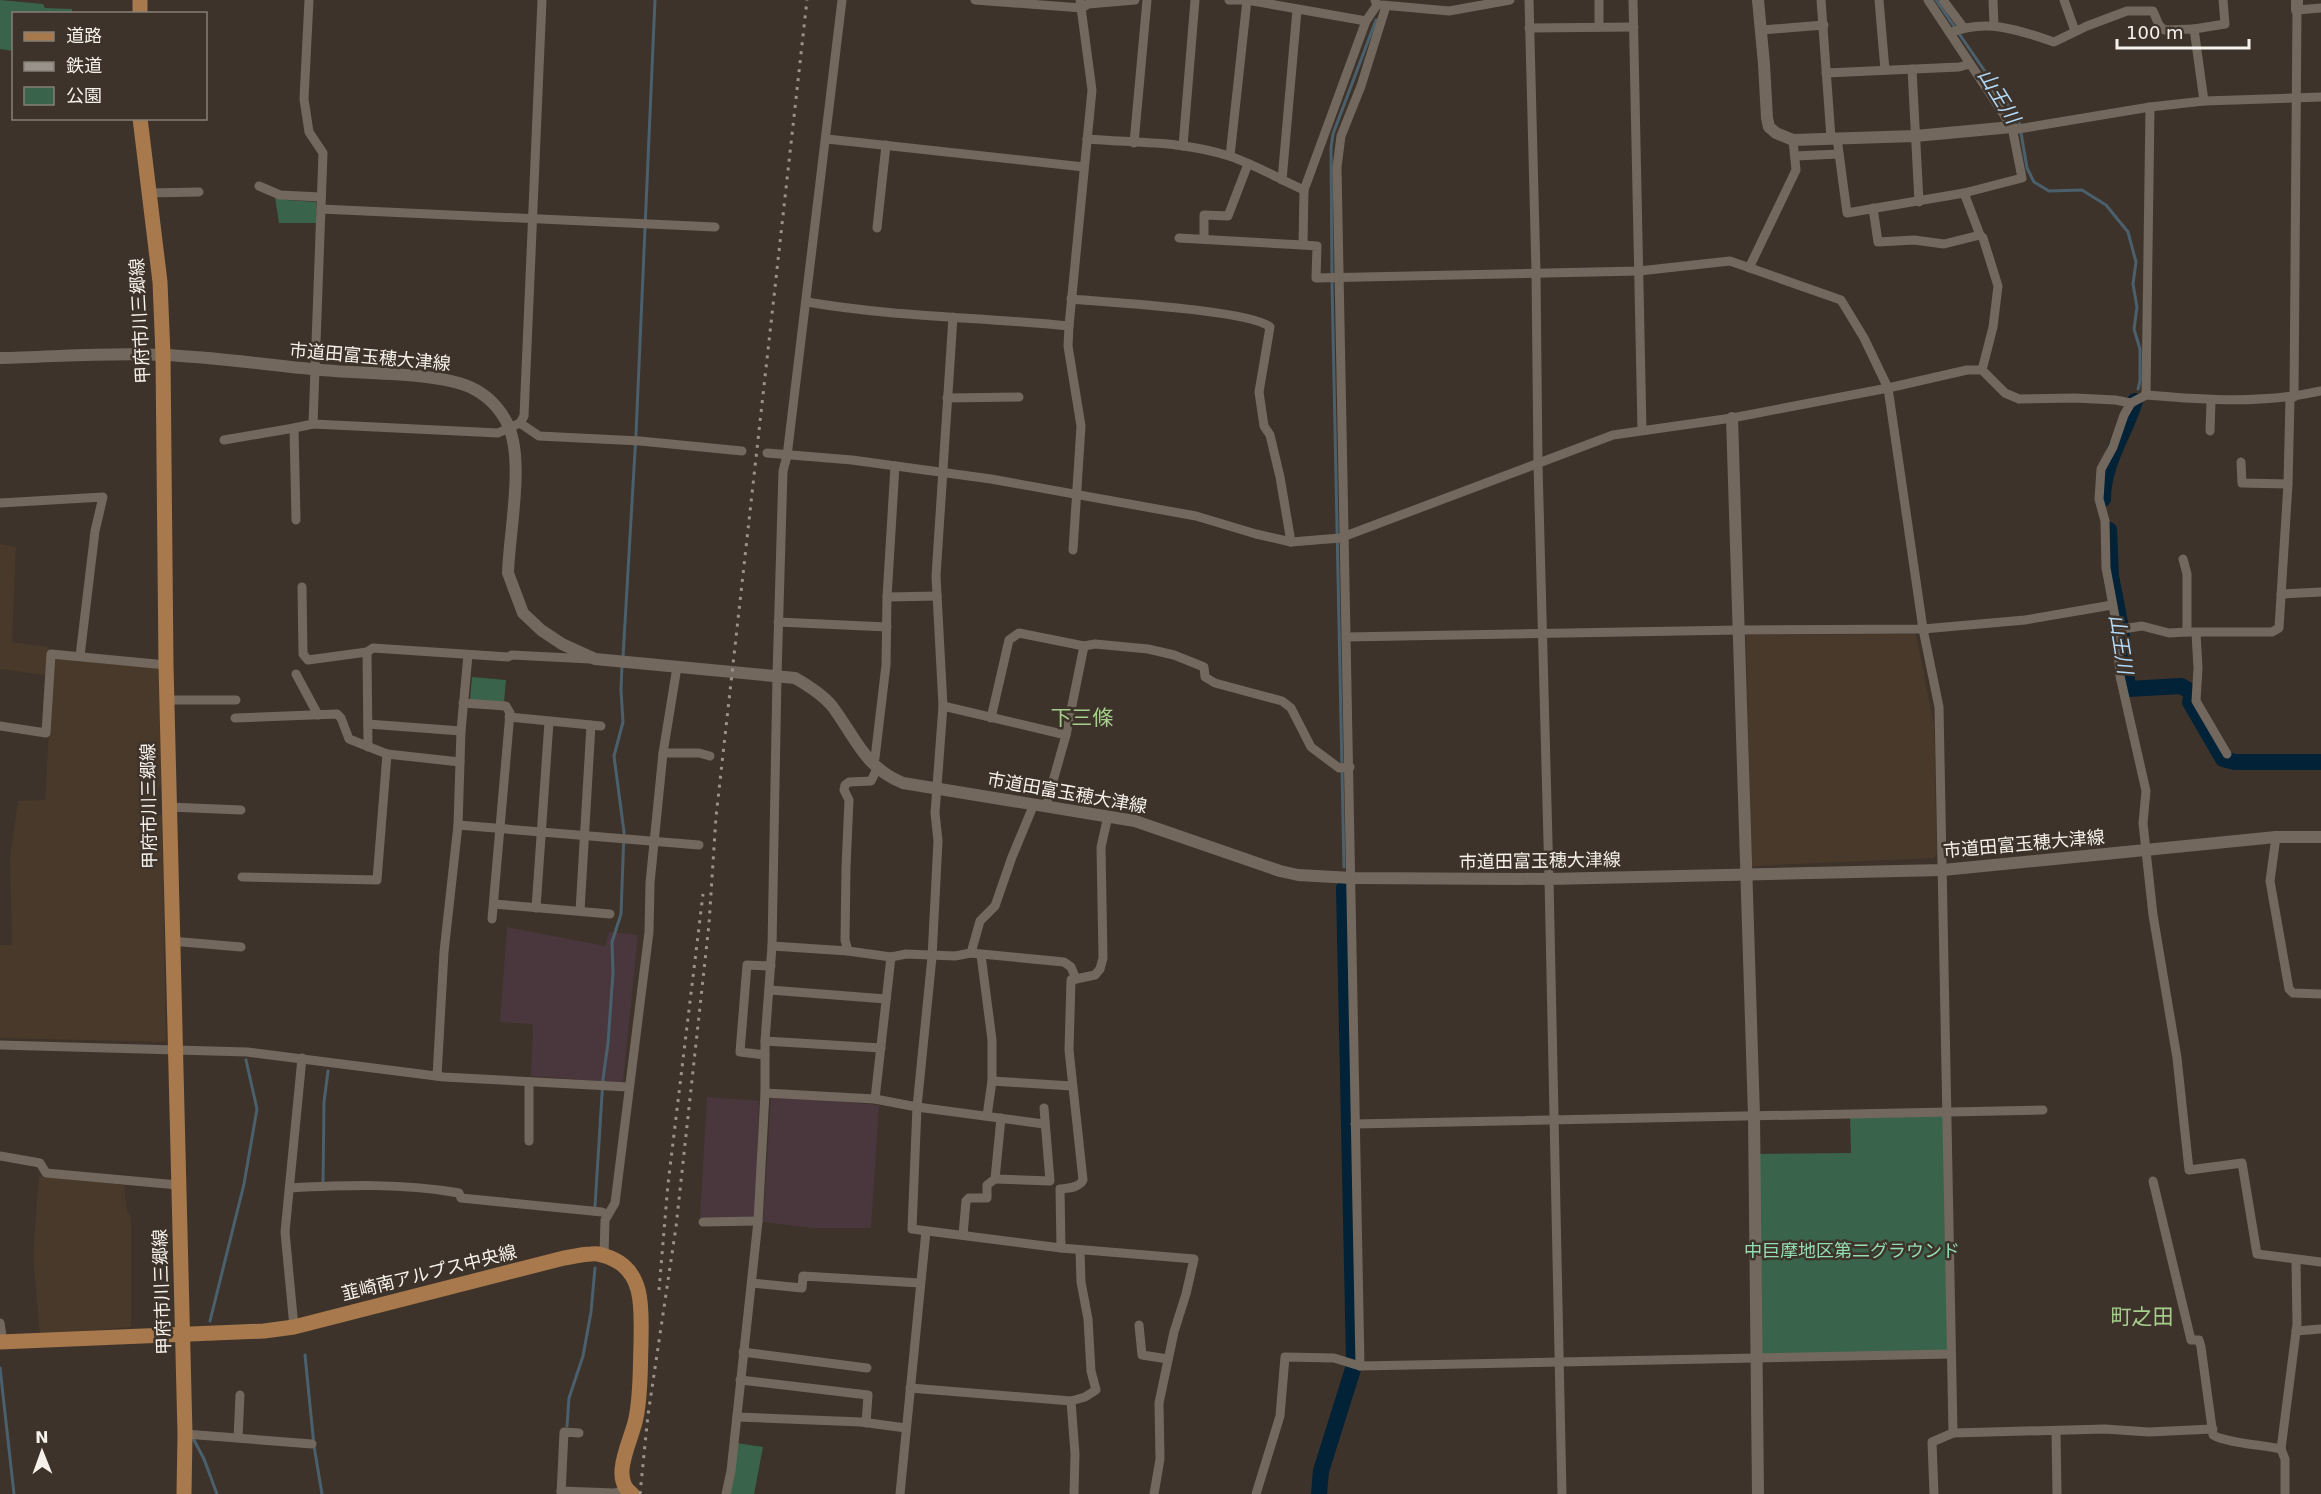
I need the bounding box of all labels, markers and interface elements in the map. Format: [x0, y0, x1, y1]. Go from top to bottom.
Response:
legend [12, 12, 207, 120]
scale bar [2117, 12, 2249, 50]
text: 100 m [2126, 22, 2184, 43]
text: 道路 [66, 25, 102, 46]
text: 鉄道 [66, 55, 102, 76]
water label: 山王川 [1973, 64, 2026, 129]
text: 公園 [66, 85, 102, 106]
street label: 甲府市川三郷線 [126, 258, 153, 384]
street label: 市道田富玉穂大津線 [288, 339, 452, 374]
water label: 山王川 [2104, 612, 2138, 677]
district label: 下三條 [1051, 706, 1114, 730]
street label: 甲府市川三郷線 [137, 743, 160, 869]
street label: 市道田富玉穂大津線 [985, 768, 1149, 817]
street label: 市道田富玉穂大津線 [1942, 826, 2106, 861]
street label: 市道田富玉穂大津線 [1459, 849, 1621, 872]
street label: 甲府市川三郷線 [149, 1229, 174, 1355]
park label: 中巨摩地区第二グラウンド [1744, 1240, 1960, 1261]
street label: 韮崎南アルプス中央線 [339, 1241, 519, 1304]
district label: 町之田 [2111, 1305, 2174, 1329]
north arrow [12, 1422, 72, 1482]
text: N [35, 1428, 49, 1447]

